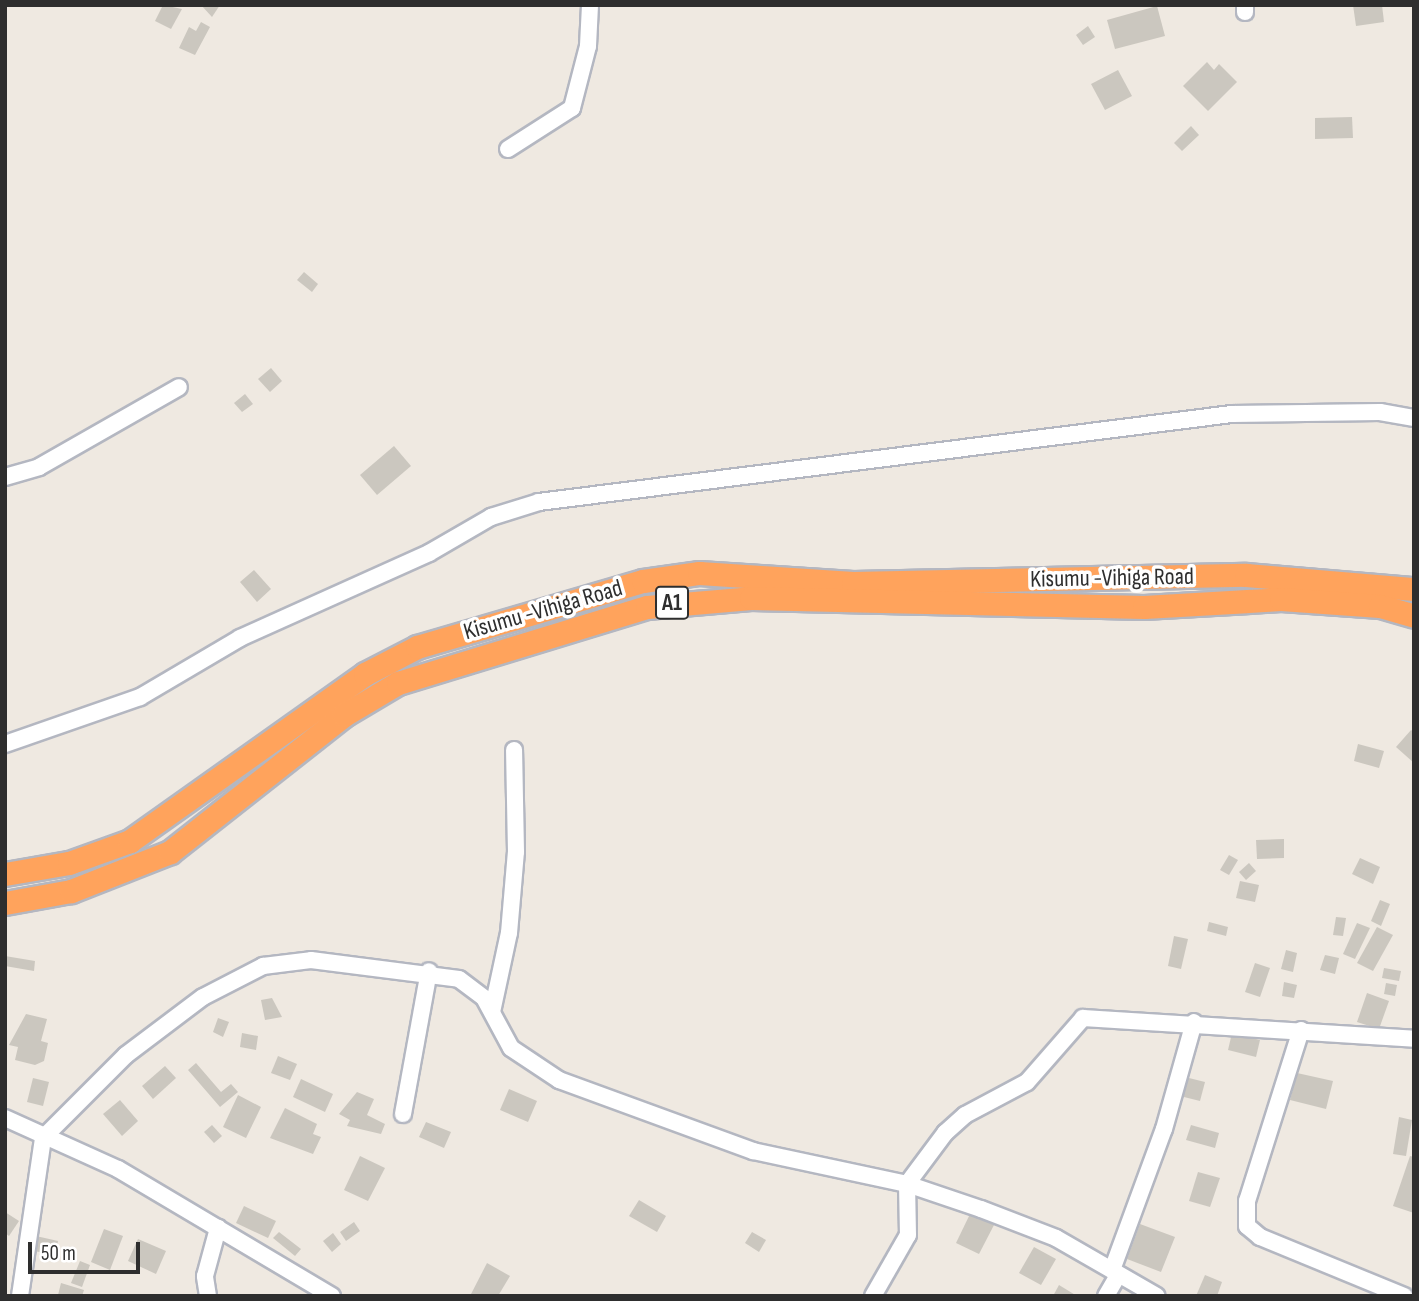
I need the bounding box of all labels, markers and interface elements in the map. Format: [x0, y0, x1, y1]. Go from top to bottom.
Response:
street label: Kisumu -Vihiga Road [1030, 562, 1194, 594]
street label: Kisumu -Vihiga Road [460, 574, 626, 646]
road number: A1 [654, 583, 690, 622]
scale bar [32, 1228, 144, 1272]
text: 50 m [41, 1241, 76, 1266]

